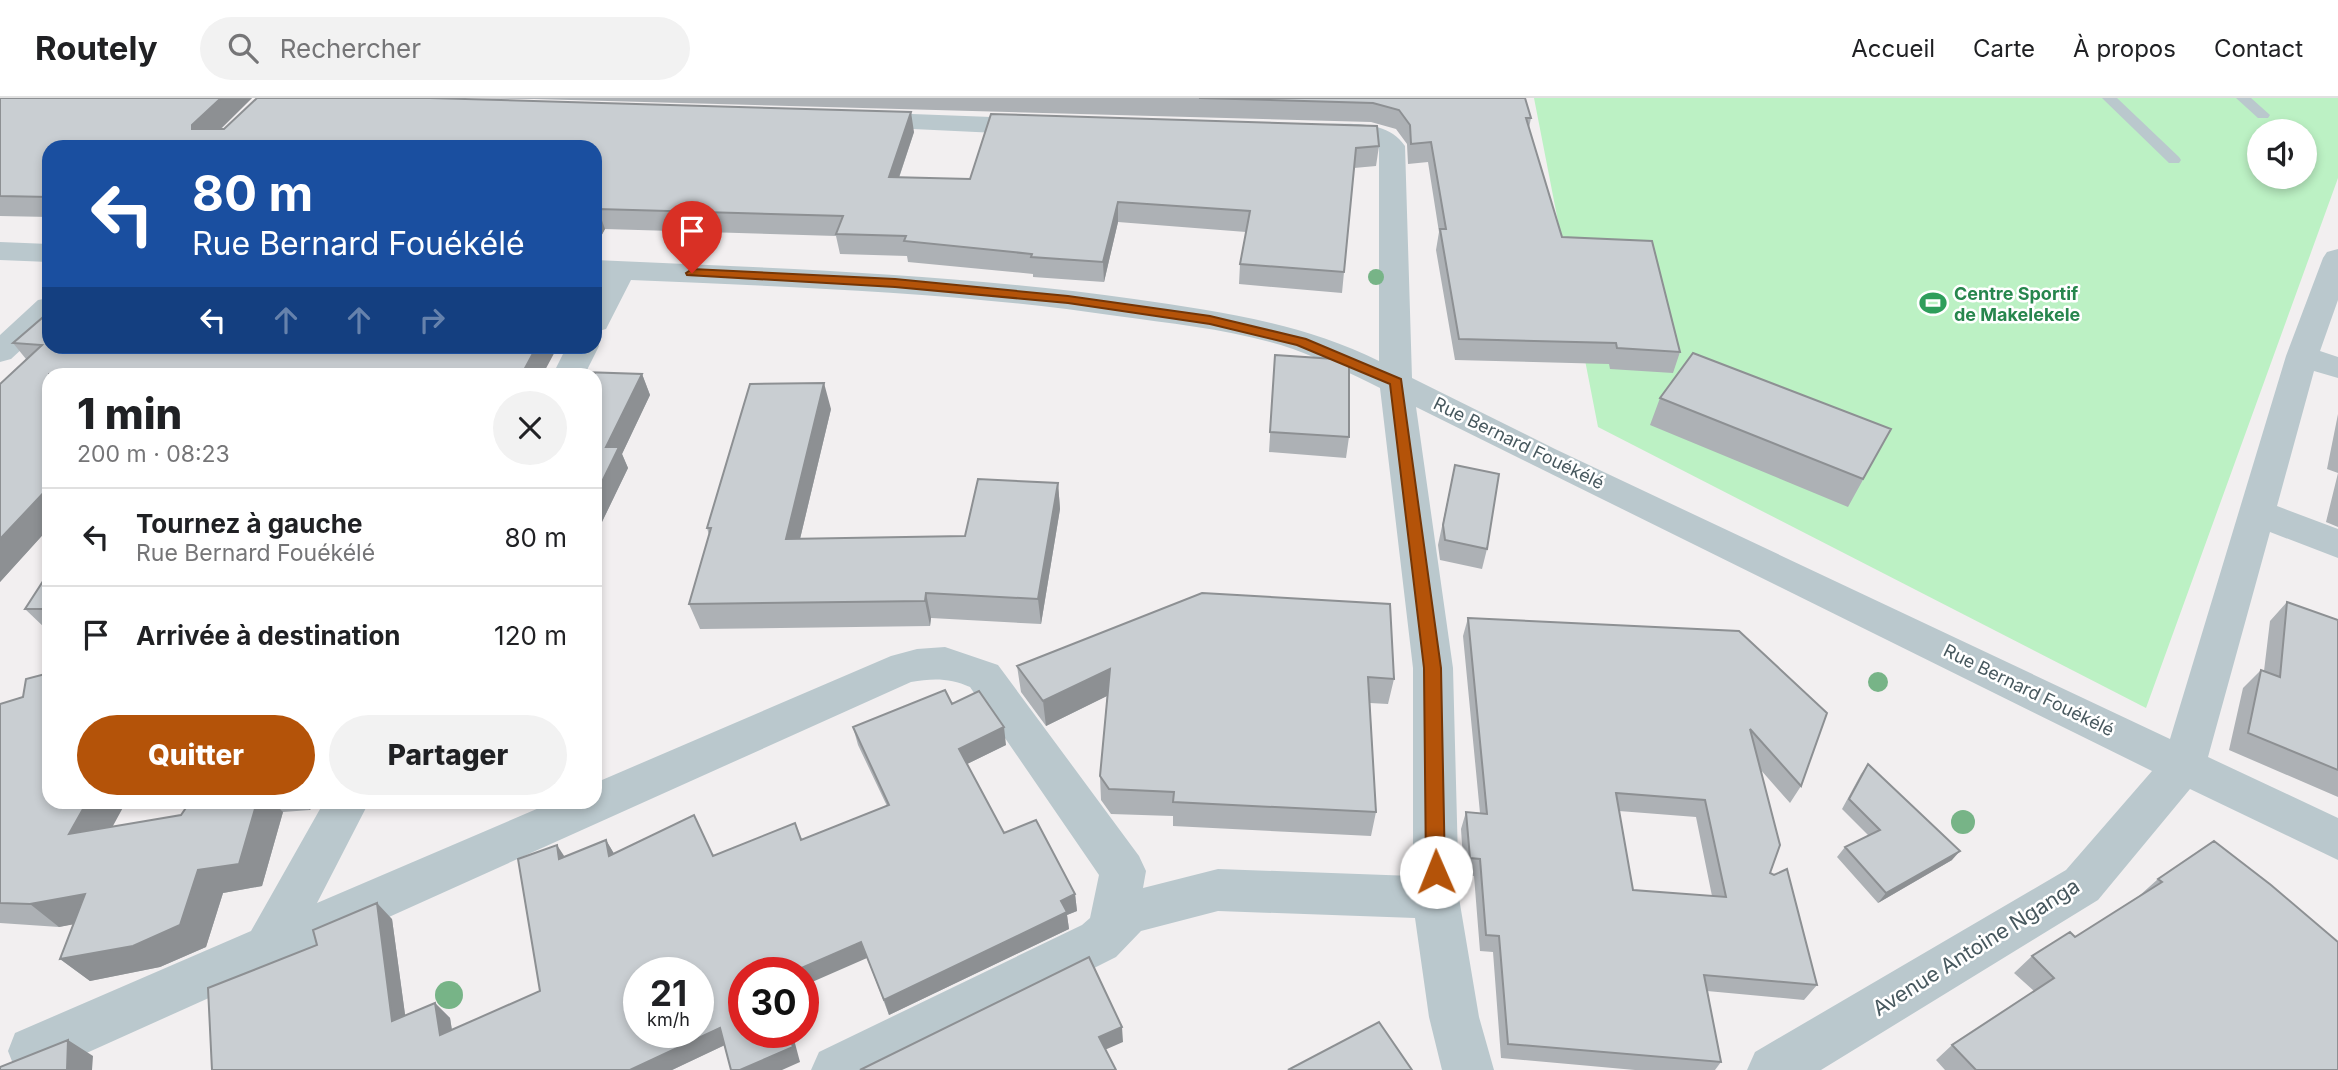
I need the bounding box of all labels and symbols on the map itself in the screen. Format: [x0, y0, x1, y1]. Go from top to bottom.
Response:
pin [662, 201, 722, 273]
place label: Centre Sportif de Makelekele [1954, 283, 2081, 325]
sports icon: Centre Sportif de Makelekele [1918, 288, 1948, 318]
street label: Rue Bernard Fouékélé [1430, 393, 1608, 493]
street label: Rue Bernard Fouékélé [1940, 640, 2118, 740]
position arrow [1399, 835, 1473, 909]
street label: Avenue Antoine Nganga [1868, 873, 2084, 1021]
speed limit sign: 30 [728, 957, 819, 1048]

